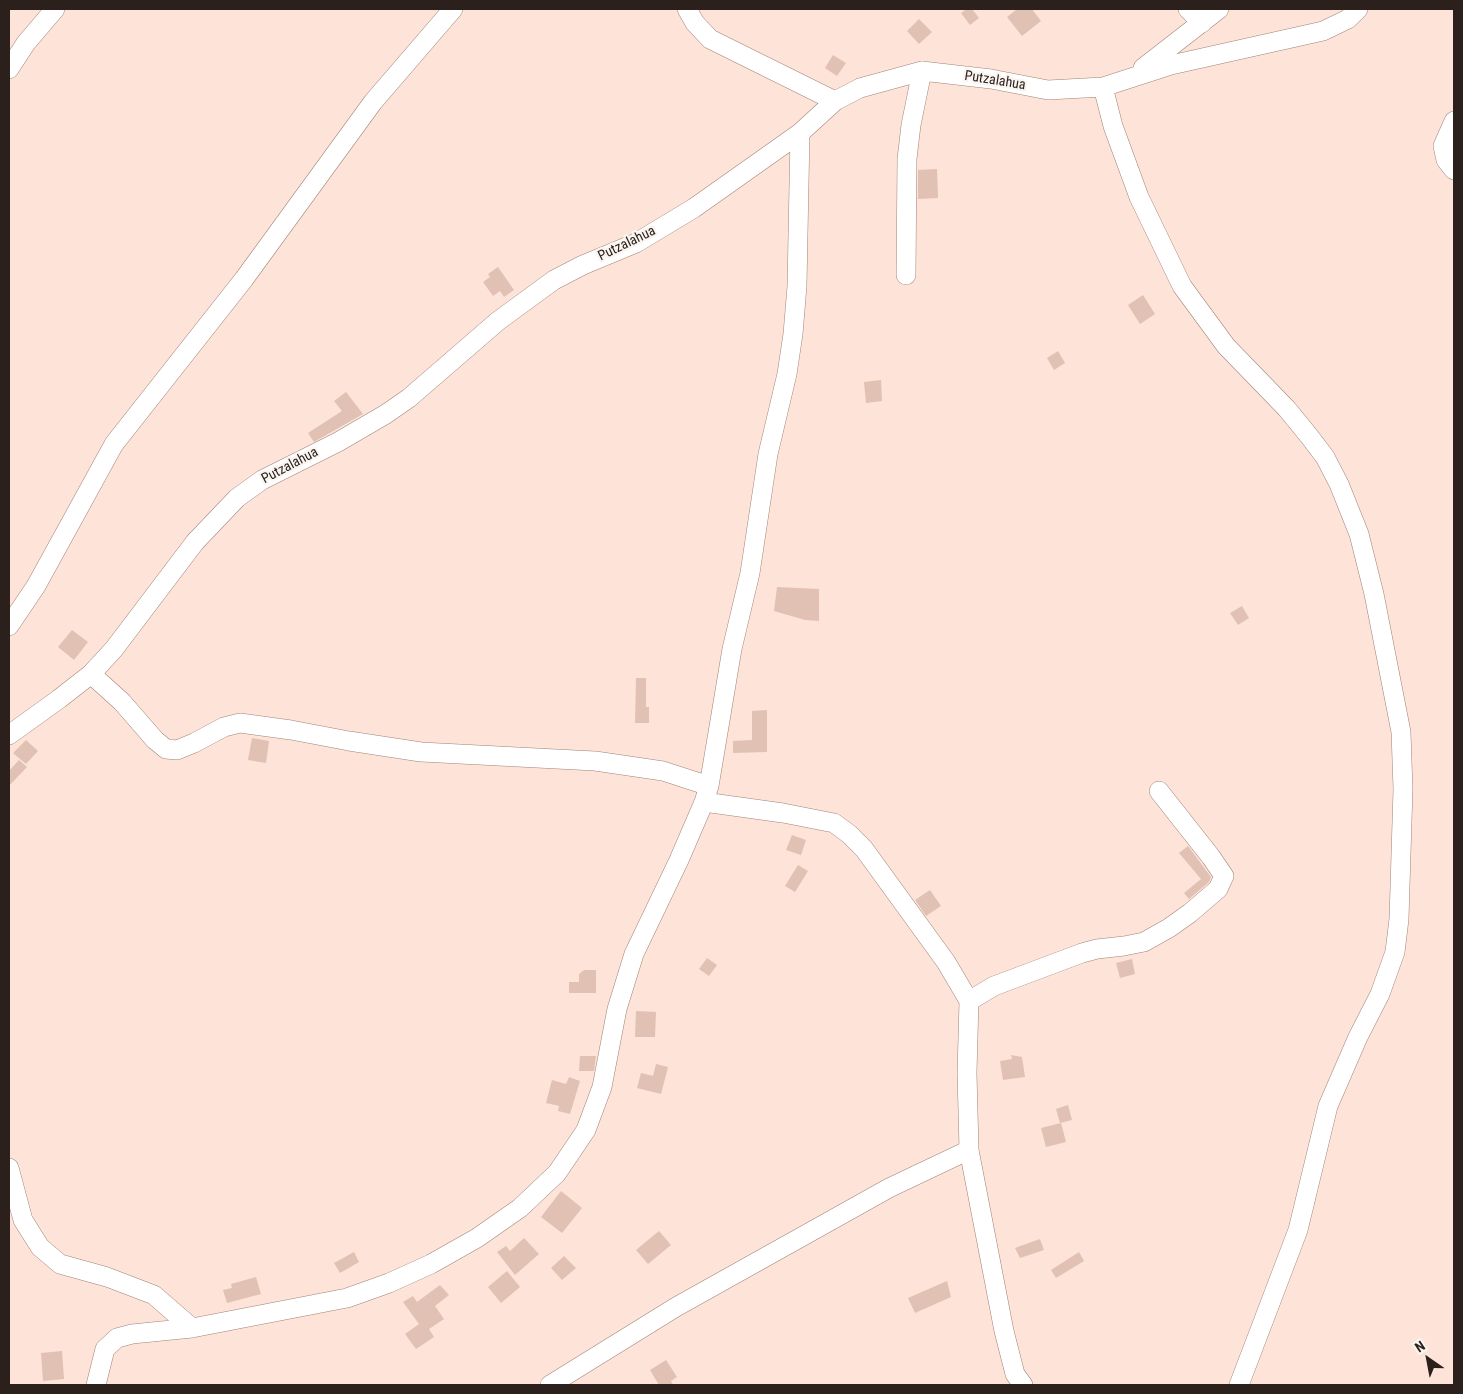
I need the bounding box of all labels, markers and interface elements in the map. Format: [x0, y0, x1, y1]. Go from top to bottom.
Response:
street label: Putzalahua [963, 68, 1027, 94]
street label: Putzalahua [596, 223, 658, 265]
street label: Putzalahua [259, 444, 321, 488]
north arrow [1403, 1334, 1453, 1384]
text: N [1412, 1337, 1428, 1355]

